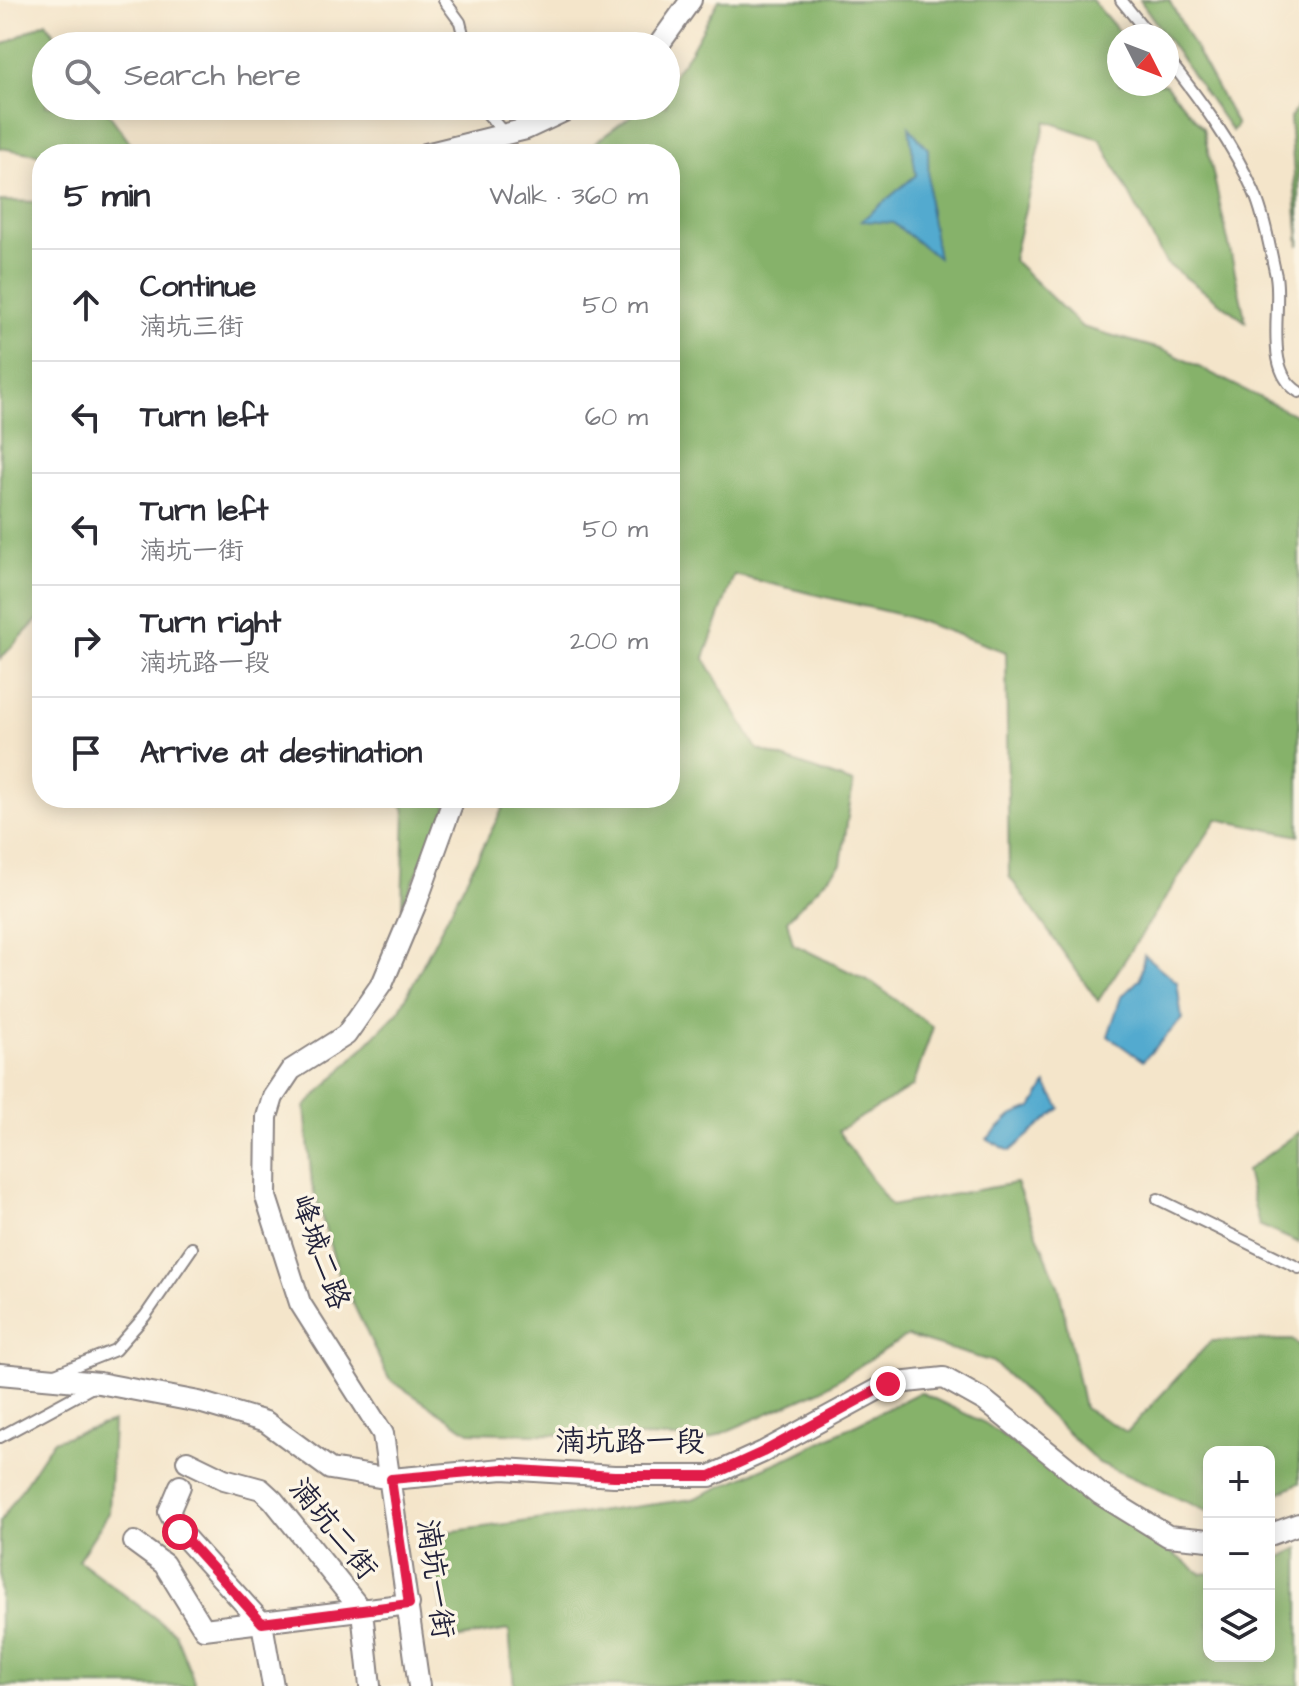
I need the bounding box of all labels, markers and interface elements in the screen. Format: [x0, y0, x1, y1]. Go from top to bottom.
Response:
north arrow [1107, 24, 1179, 96]
search box [32, 32, 680, 120]
icon: search [60, 54, 104, 98]
text: Search here [124, 55, 301, 97]
text: 5 min [64, 172, 150, 220]
text: Walk · 360 m [489, 178, 648, 214]
text: Continue [140, 266, 256, 308]
icon: ahead [64, 283, 108, 327]
text: 50 m [583, 287, 648, 323]
text: 湳坑三街 [140, 309, 244, 345]
icon: left [64, 395, 108, 439]
text: Turn left [140, 396, 268, 438]
text: 60 m [585, 399, 648, 435]
text: Turn left [140, 490, 268, 532]
icon: left [64, 507, 108, 551]
text: 50 m [583, 511, 648, 547]
text: 湳坑一街 [140, 533, 244, 569]
text: Turn right [140, 602, 281, 644]
icon: right [64, 619, 108, 663]
text: 200 m [570, 623, 648, 659]
text: 湳坑路一段 [140, 645, 270, 681]
icon: arrive [64, 731, 108, 775]
text: Arrive at destination [140, 732, 422, 774]
street label: 峰城二路 [280, 1188, 360, 1316]
route end [870, 1366, 906, 1402]
street label: 湳坑路一段 [555, 1421, 705, 1463]
map controls [1203, 1446, 1275, 1662]
button: + [1203, 1446, 1275, 1518]
street label: 湳坑二街 [279, 1469, 387, 1589]
route start [162, 1514, 198, 1550]
street label: 湳坑一街 [406, 1517, 464, 1641]
button: − [1203, 1518, 1275, 1590]
button: layers [1203, 1590, 1275, 1662]

